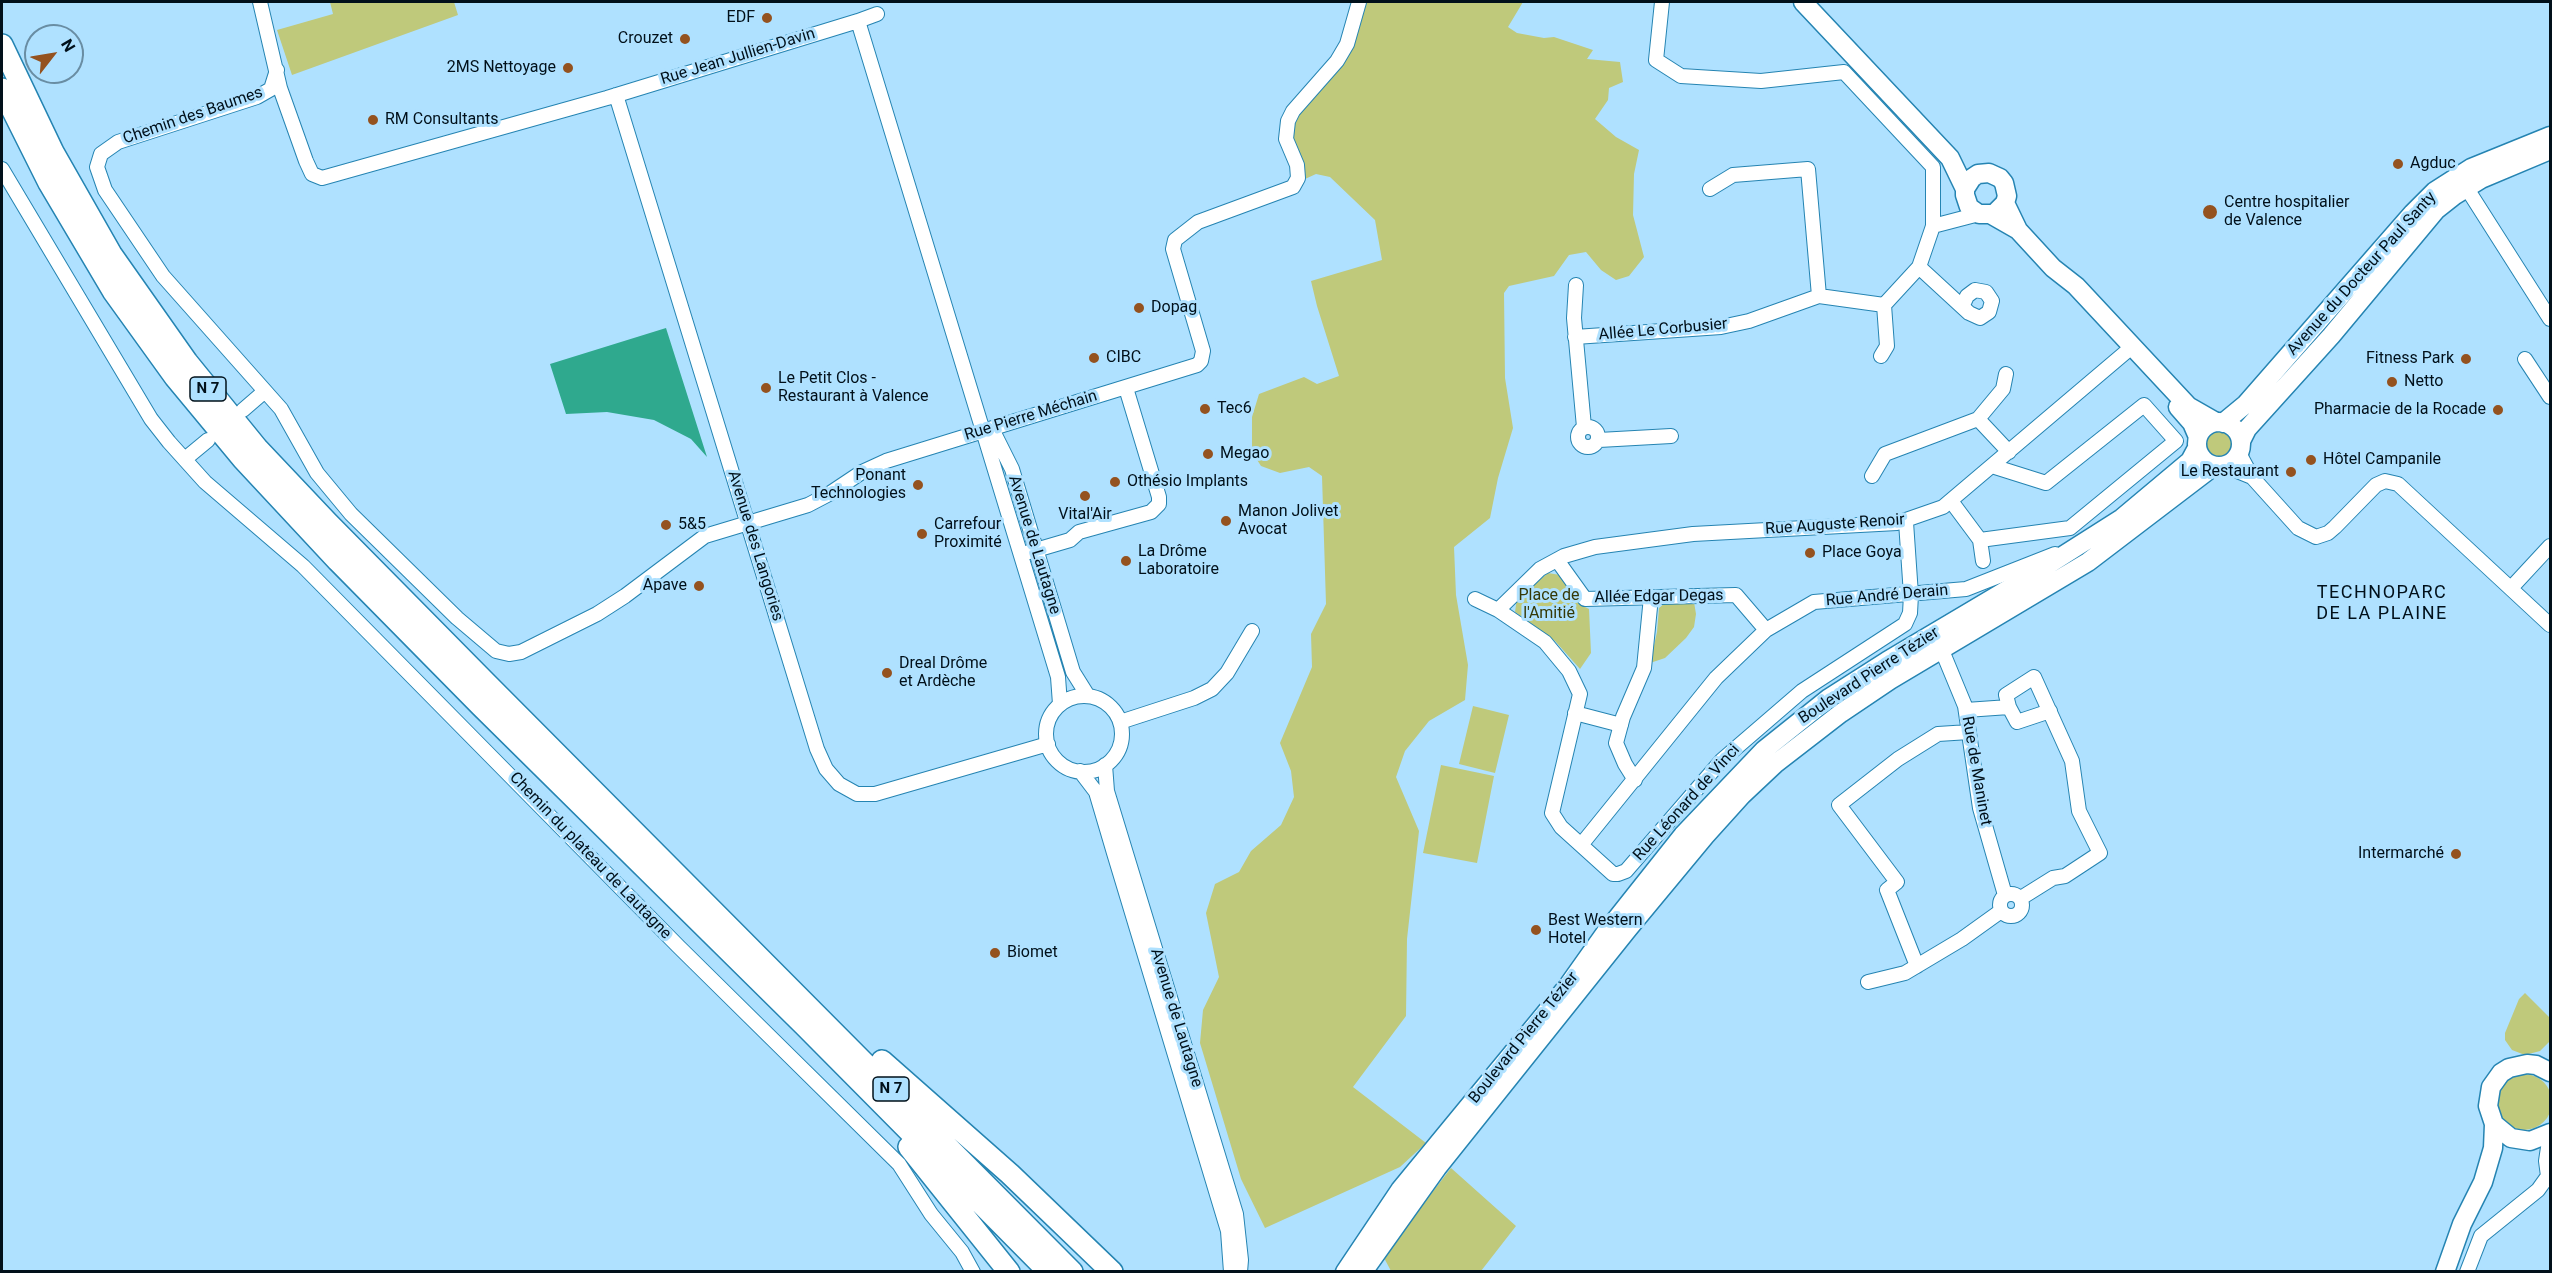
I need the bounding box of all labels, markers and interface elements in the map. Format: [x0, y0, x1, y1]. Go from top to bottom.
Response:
place label: EDF [727, 8, 755, 28]
marker: EDF [760, 11, 774, 25]
north arrow [24, 24, 84, 84]
street label: Rue Jean Jullien-Davin [658, 24, 818, 90]
place label: Crouzet [618, 29, 673, 49]
marker: Crouzet [678, 32, 692, 46]
text: N [57, 36, 79, 55]
place label: 2MS Nettoyage [447, 58, 556, 78]
marker: 2MS Nettoyage [561, 61, 575, 75]
street label: Chemin des Baumes [121, 83, 265, 149]
place label: RM Consultants [385, 110, 498, 130]
marker: RM Consultants [366, 113, 380, 127]
place label: Agduc [2410, 154, 2456, 174]
marker: Agduc [2391, 157, 2405, 171]
street label: Avenue du Docteur Paul Santy [2284, 188, 2440, 360]
place label: Centre hospitalier de Valence [2224, 193, 2349, 231]
marker: Centre hospitalier de Valence [2201, 203, 2219, 221]
place label: Dopag [1151, 298, 1197, 318]
marker: Dopag [1132, 301, 1146, 315]
street label: Allée Le Corbusier [1598, 315, 1728, 345]
place label: CIBC [1106, 348, 1141, 368]
place label: Fitness Park [2366, 349, 2454, 369]
marker: CIBC [1087, 351, 1101, 365]
marker: Fitness Park [2459, 352, 2473, 366]
place label: Le Petit Clos - Restaurant à Valence [778, 369, 928, 407]
place label: Netto [2404, 372, 2443, 392]
marker: Netto [2385, 375, 2399, 389]
road number: N 7 [190, 377, 226, 401]
marker: Le Petit Clos - Restaurant à Valence [759, 381, 773, 395]
street label: Rue Pierre Méchain [962, 387, 1100, 445]
place label: Tec6 [1217, 399, 1252, 419]
place label: Pharmacie de la Rocade [2314, 400, 2486, 420]
marker: Tec6 [1198, 402, 1212, 416]
marker: Pharmacie de la Rocade [2491, 403, 2505, 417]
place label: Megao [1220, 444, 1269, 464]
marker: Megao [1201, 447, 1215, 461]
place label: Hôtel Campanile [2323, 450, 2441, 470]
marker: Hôtel Campanile [2304, 453, 2318, 467]
place label: Le Restaurant [2181, 462, 2279, 482]
marker: Le Restaurant [2284, 465, 2298, 479]
place label: Ponant Technologies [811, 466, 906, 504]
street label: Avenue des Langories [723, 468, 787, 624]
place label: Othésio Implants [1127, 472, 1248, 492]
street label: Avenue de Lautagne [1004, 473, 1064, 617]
marker: Othésio Implants [1108, 475, 1122, 489]
marker: Ponant Technologies [911, 478, 925, 492]
marker: Vital'Air [1078, 489, 1092, 503]
place label: Manon Jolivet Avocat [1238, 502, 1339, 540]
place label: Vital'Air [1058, 505, 1112, 525]
street label: Rue Auguste Renoir [1765, 511, 1905, 539]
marker: Manon Jolivet Avocat [1219, 514, 1233, 528]
place label: 5&5 [678, 515, 706, 535]
place label: Carrefour Proximité [934, 515, 1002, 553]
marker: 5&5 [659, 518, 673, 532]
marker: Carrefour Proximité [915, 527, 929, 541]
place label: La Drôme Laboratoire [1138, 542, 1219, 580]
place label: Place Goya [1822, 543, 1902, 563]
marker: Place Goya [1803, 546, 1817, 560]
marker: La Drôme Laboratoire [1119, 554, 1133, 568]
place label: Apave [643, 576, 687, 596]
marker: Apave [692, 579, 706, 593]
street label: Rue André Derain [1825, 581, 1949, 611]
district label: TECHNOPARC DE LA PLAINE [2316, 582, 2448, 624]
park label: Place de l'Amitié [1518, 586, 1580, 624]
street label: Allée Edgar Degas [1594, 586, 1724, 608]
street label: Boulevard Pierre Tézier [1795, 623, 1943, 729]
place label: Dreal Drôme et Ardèche [899, 654, 987, 692]
marker: Dreal Drôme et Ardèche [880, 666, 894, 680]
street label: Rue de Maninet [1957, 715, 1995, 827]
street label: Rue Léonard de Vinci [1630, 741, 1744, 865]
street label: Chemin du plateau de Lautagne [505, 768, 675, 944]
place label: Intermarché [2358, 844, 2444, 864]
marker: Intermarché [2449, 847, 2463, 861]
place label: Best Western Hotel [1548, 911, 1643, 949]
marker: Best Western Hotel [1529, 923, 1543, 937]
place label: Biomet [1007, 943, 1058, 963]
marker: Biomet [988, 946, 1002, 960]
street label: Avenue de Lautagne [1146, 946, 1206, 1090]
street label: Boulevard Pierre Tézier [1465, 968, 1583, 1108]
road number: N 7 [873, 1077, 909, 1101]

